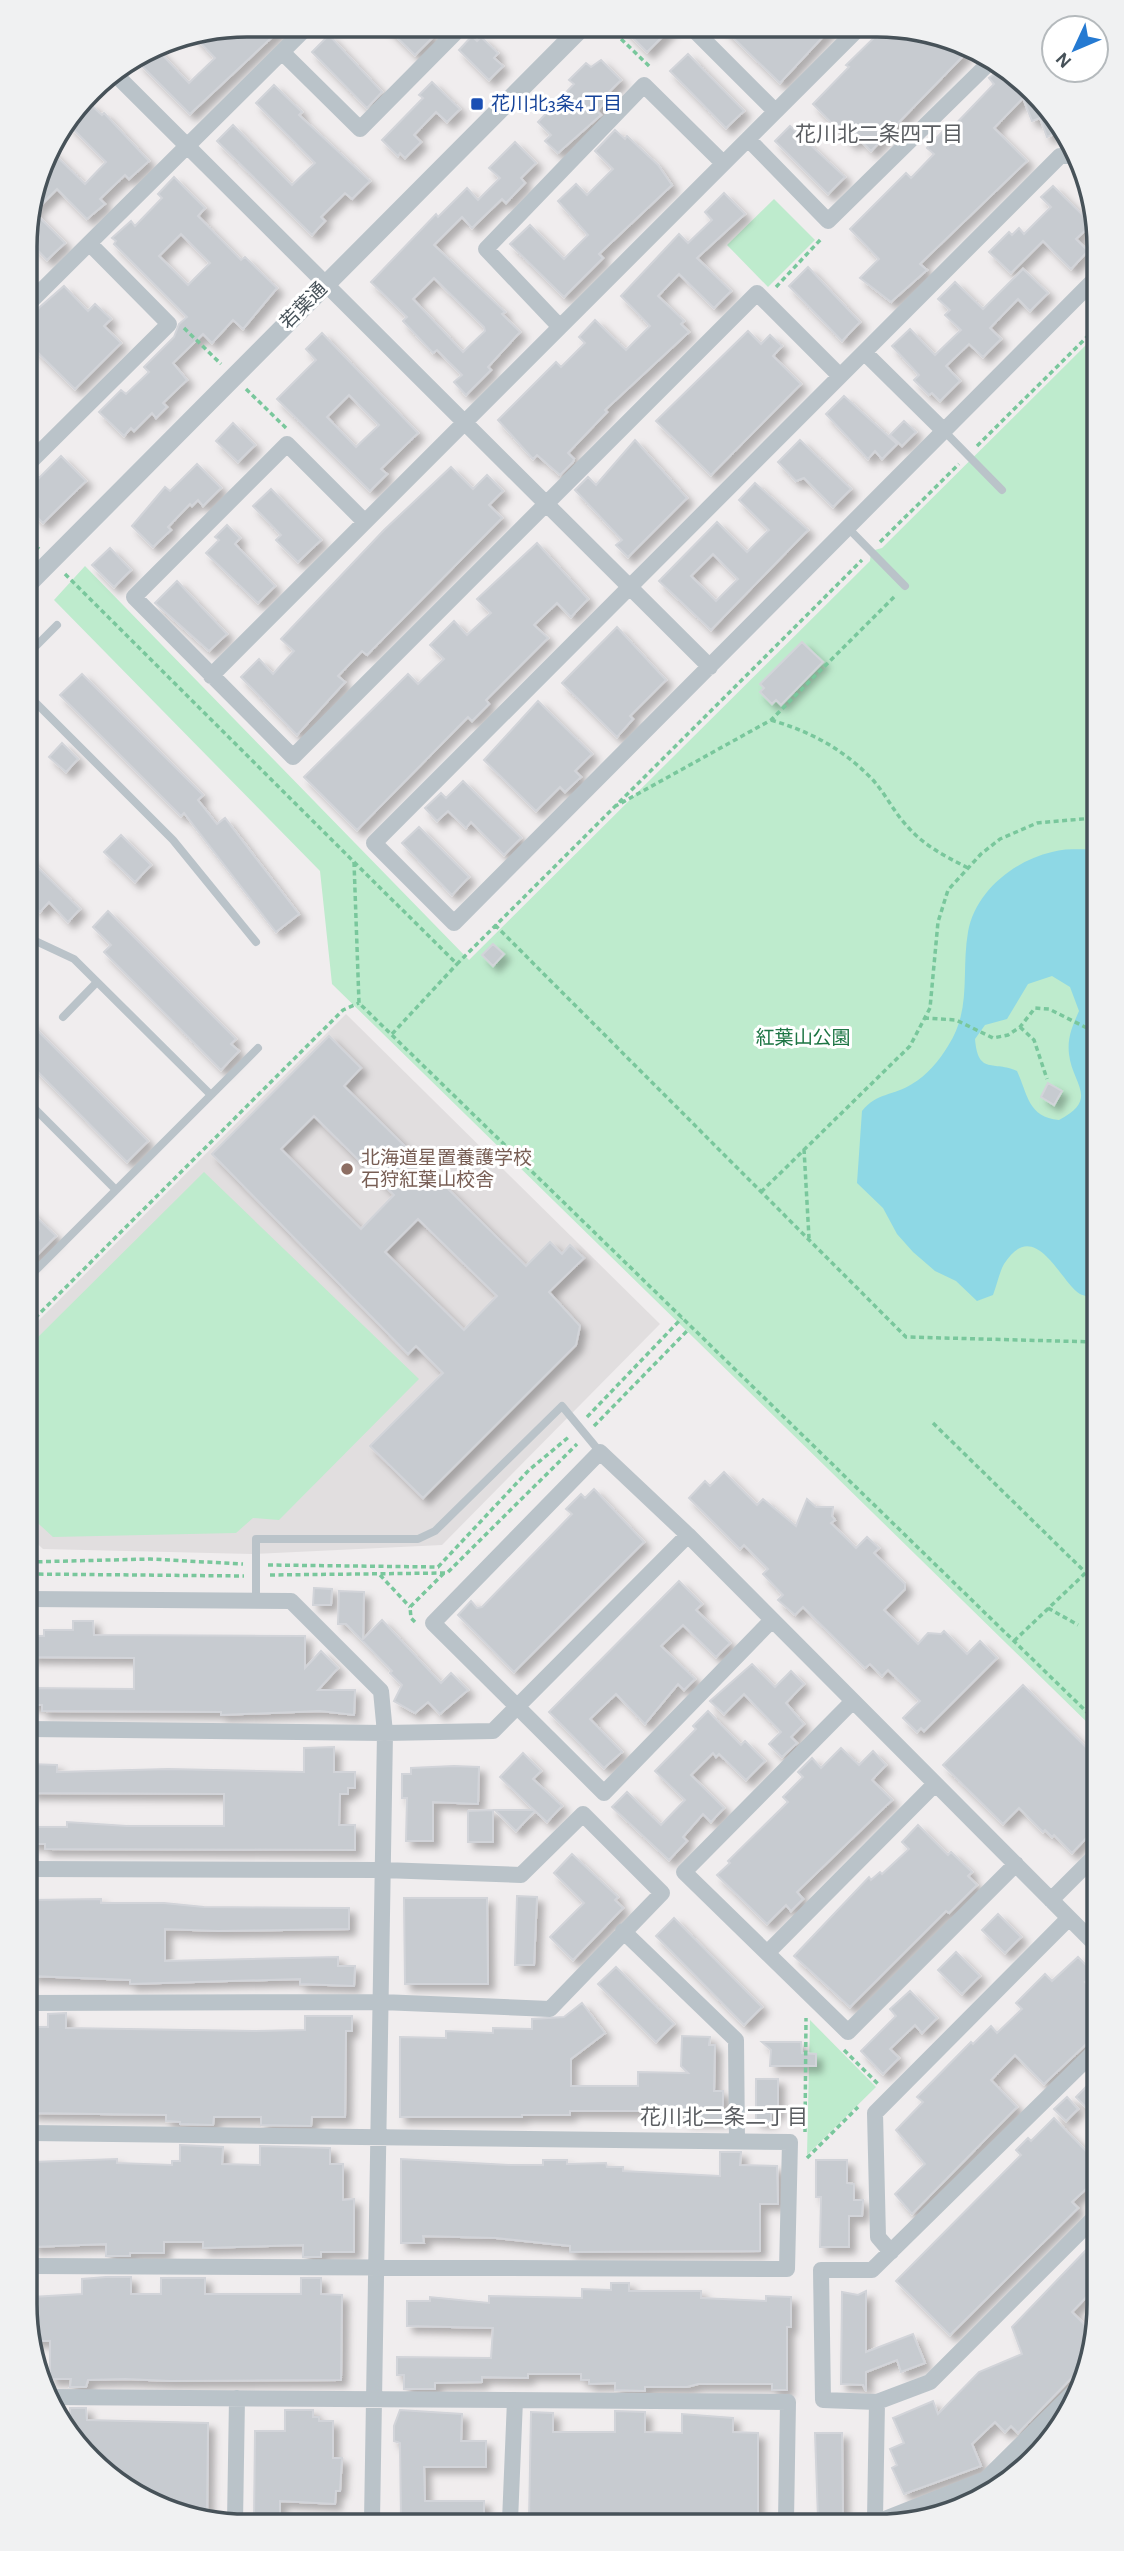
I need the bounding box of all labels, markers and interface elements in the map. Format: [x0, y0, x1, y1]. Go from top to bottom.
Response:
north arrow [1040, 14, 1110, 84]
text: N [1052, 48, 1075, 71]
place label: 花川北3条4丁目 [491, 94, 622, 114]
marker: 花川北3条4丁目 [469, 96, 485, 112]
district label: 花川北二条四丁目 [795, 123, 963, 145]
street label: 若葉通 [276, 278, 331, 333]
park label: 紅葉山公園 [755, 1027, 851, 1048]
place label: 北海道星置養護学校 石狩紅葉山校舎 [361, 1147, 532, 1190]
marker: 北海道星置養護学校 石狩紅葉山校舎 [339, 1161, 355, 1177]
district label: 花川北二条二丁目 [640, 2106, 808, 2128]

